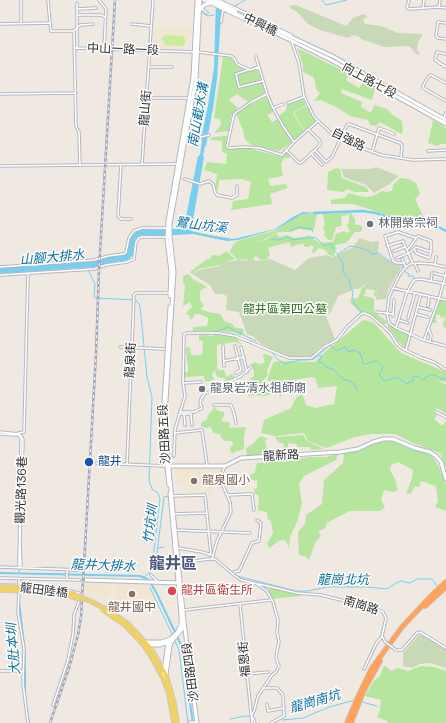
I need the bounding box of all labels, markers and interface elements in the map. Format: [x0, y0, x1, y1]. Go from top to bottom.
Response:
street label: 中興橋 [241, 11, 279, 39]
street label: 中山一路一段 [87, 42, 159, 58]
street label: 向上路七段 [339, 60, 399, 102]
water label: 南山截水溝 [186, 82, 212, 148]
street label: 龍山街 [138, 90, 154, 126]
street label: 自強路 [329, 125, 367, 155]
water label: 鷺山坑溪 [174, 215, 228, 237]
place label: 林開榮宗祠 [378, 217, 438, 231]
marker: 林開榮宗祠 [365, 219, 375, 229]
water label: 山腳大排水 [19, 247, 85, 269]
park label: 龍井區第四公墓 [243, 303, 327, 317]
street label: 龍泉街 [123, 342, 139, 378]
place label: 龍泉岩清水祖師廟 [210, 382, 306, 396]
marker: 龍泉岩清水祖師廟 [197, 384, 207, 394]
street label: 沙田路五段 [156, 404, 174, 464]
street label: 龍新路 [263, 448, 299, 464]
place label: 龍井 [98, 455, 122, 469]
street label: 觀光路136巷 [14, 456, 30, 524]
marker: 龍井 [83, 456, 95, 468]
place label: 龍泉國小 [202, 474, 250, 488]
marker: 龍泉國小 [189, 476, 199, 486]
water label: 竹坑圳 [141, 504, 161, 544]
district label: 龍井區 [149, 555, 197, 575]
water label: 龍井大排水 [70, 557, 136, 575]
water label: 龍崗北坑 [317, 572, 369, 588]
street label: 龍田陸橋 [19, 581, 69, 601]
place label: 龍井區衛生所 [181, 584, 253, 598]
marker: 龍井區衛生所 [166, 585, 178, 597]
marker: 龍井國中 [127, 589, 137, 599]
street label: 南崗路 [342, 594, 380, 618]
place label: 龍井國中 [108, 601, 156, 615]
water label: 大肚本圳 [4, 622, 24, 676]
street label: 福恩街 [236, 640, 254, 678]
street label: 沙田路四段 [180, 641, 202, 703]
water label: 龍崗南坑 [288, 687, 342, 717]

